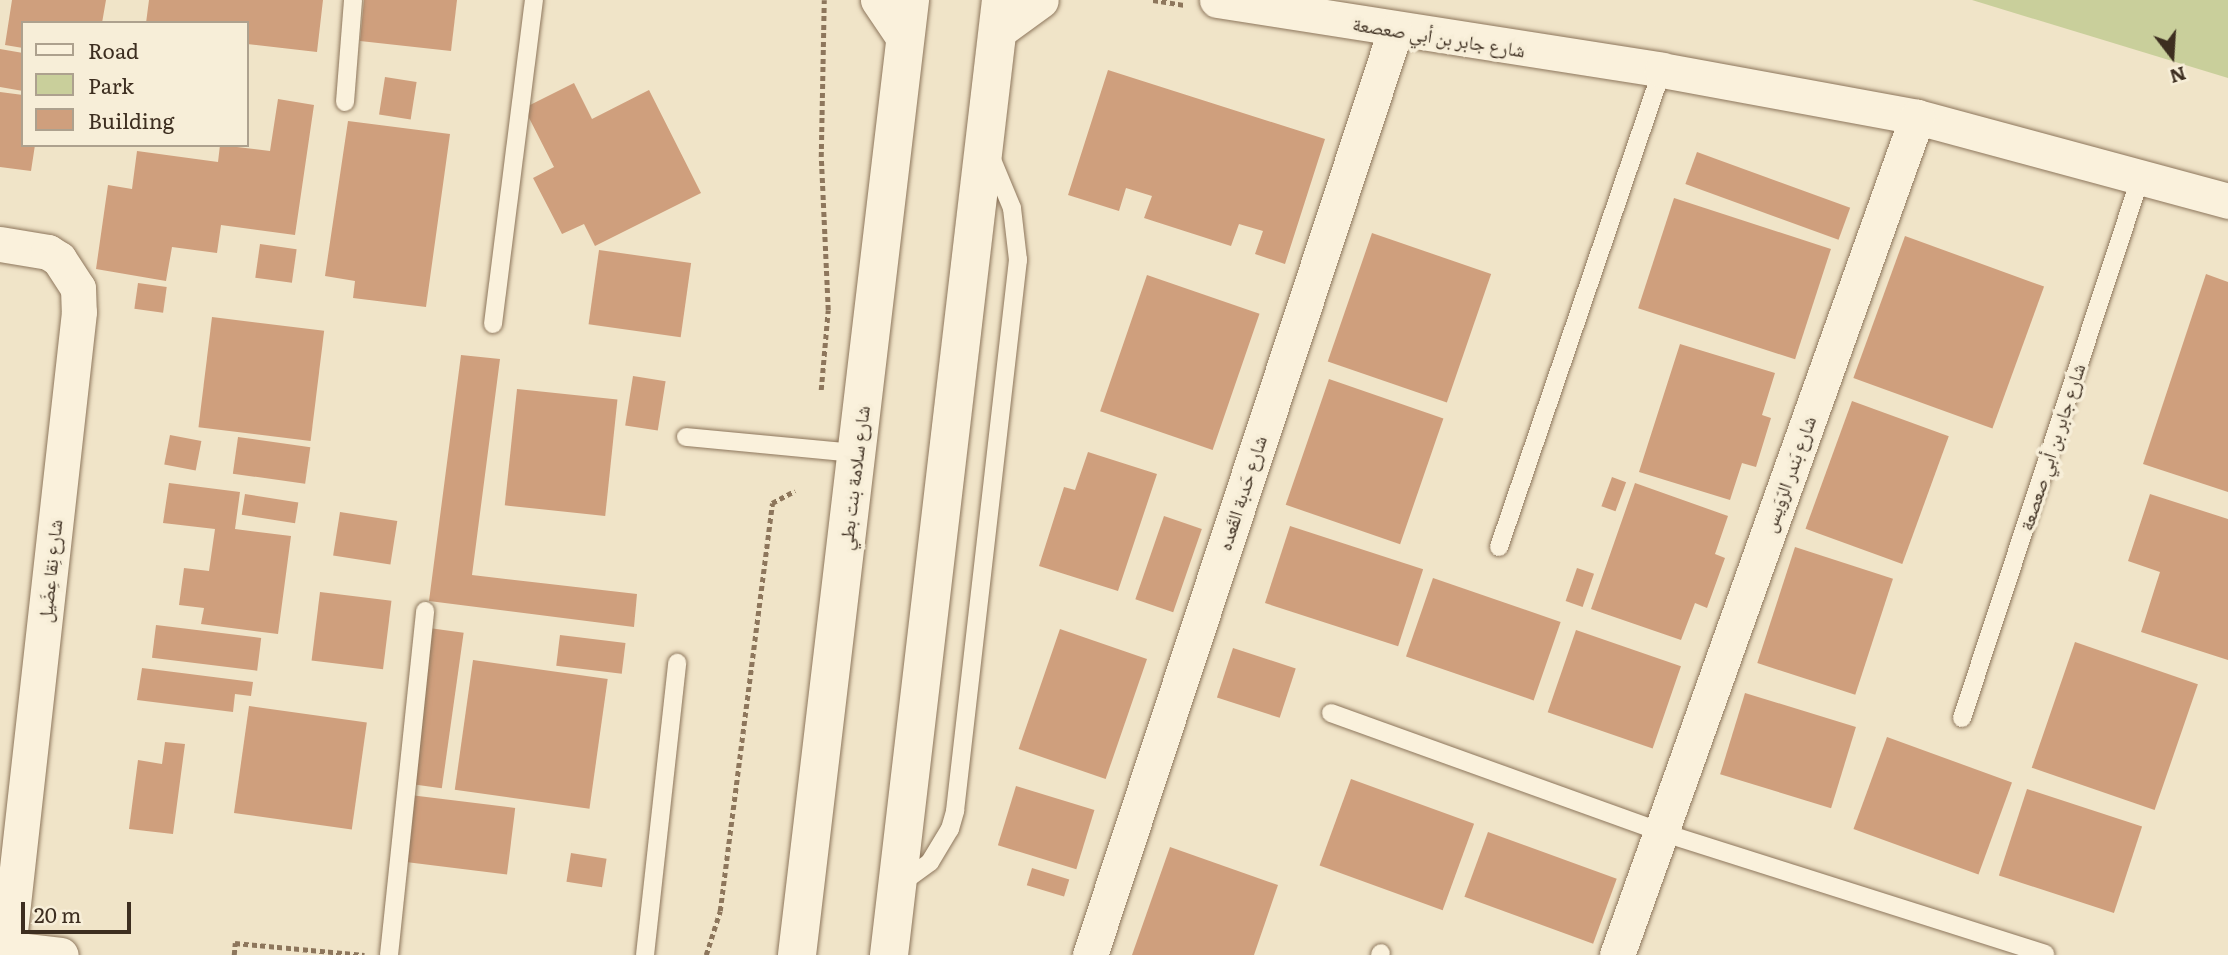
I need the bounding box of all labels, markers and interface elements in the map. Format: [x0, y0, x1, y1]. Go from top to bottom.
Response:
street label: شارع جابر بن أبي صعصعة [1351, 12, 1527, 62]
legend [21, 21, 248, 147]
north arrow [2137, 21, 2207, 91]
text: Road [88, 34, 139, 65]
text: N [2166, 60, 2190, 92]
text: Park [88, 69, 134, 100]
text: Building [88, 104, 174, 135]
street label: شارع جابر بن أبي صعصعة [2014, 361, 2090, 533]
street label: شارع سلامة بنت بطي [834, 404, 874, 552]
street label: شارع بَندر الرّوَيس [1757, 413, 1821, 535]
street label: شارع حَدبة القَعده [1213, 433, 1271, 553]
street label: شارع نِقا عِضَيل [33, 518, 67, 624]
scale bar [24, 888, 135, 932]
text: 20 m [34, 898, 81, 929]

